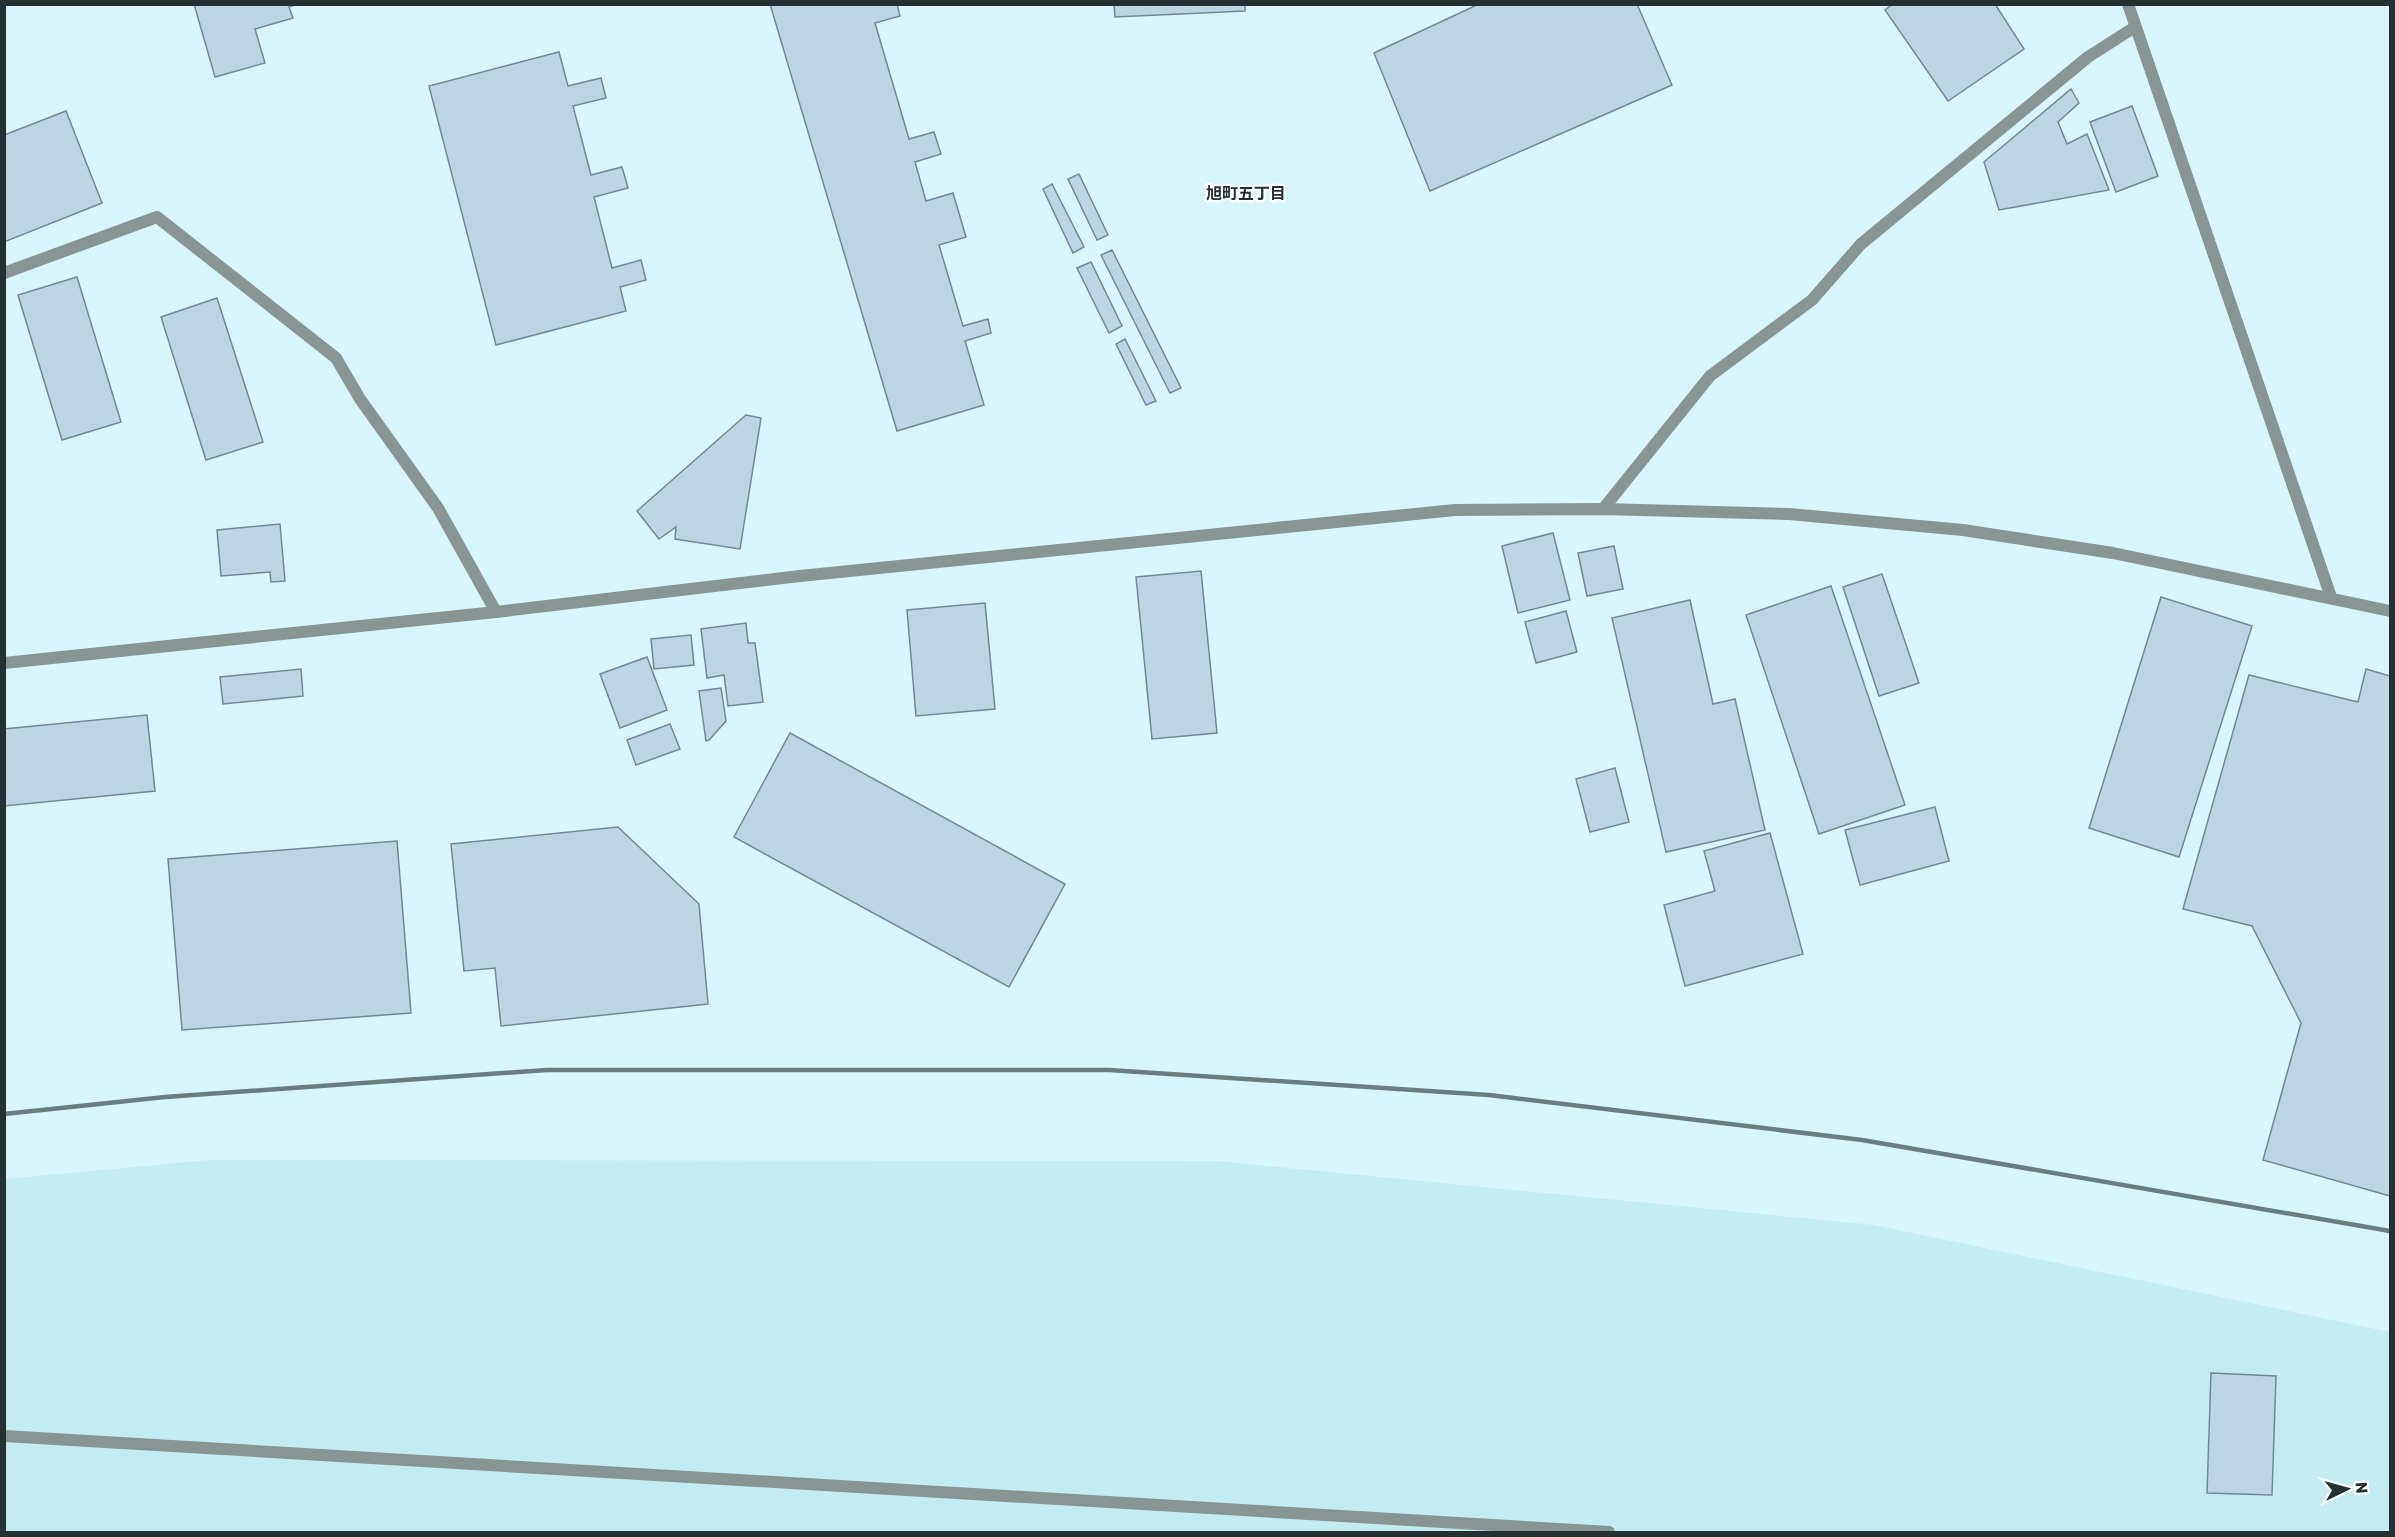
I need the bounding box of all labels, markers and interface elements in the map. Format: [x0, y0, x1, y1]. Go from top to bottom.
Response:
district label: 旭町五丁目 [1206, 184, 1286, 203]
north arrow [2317, 1459, 2377, 1519]
text: N [2351, 1481, 2371, 1494]

